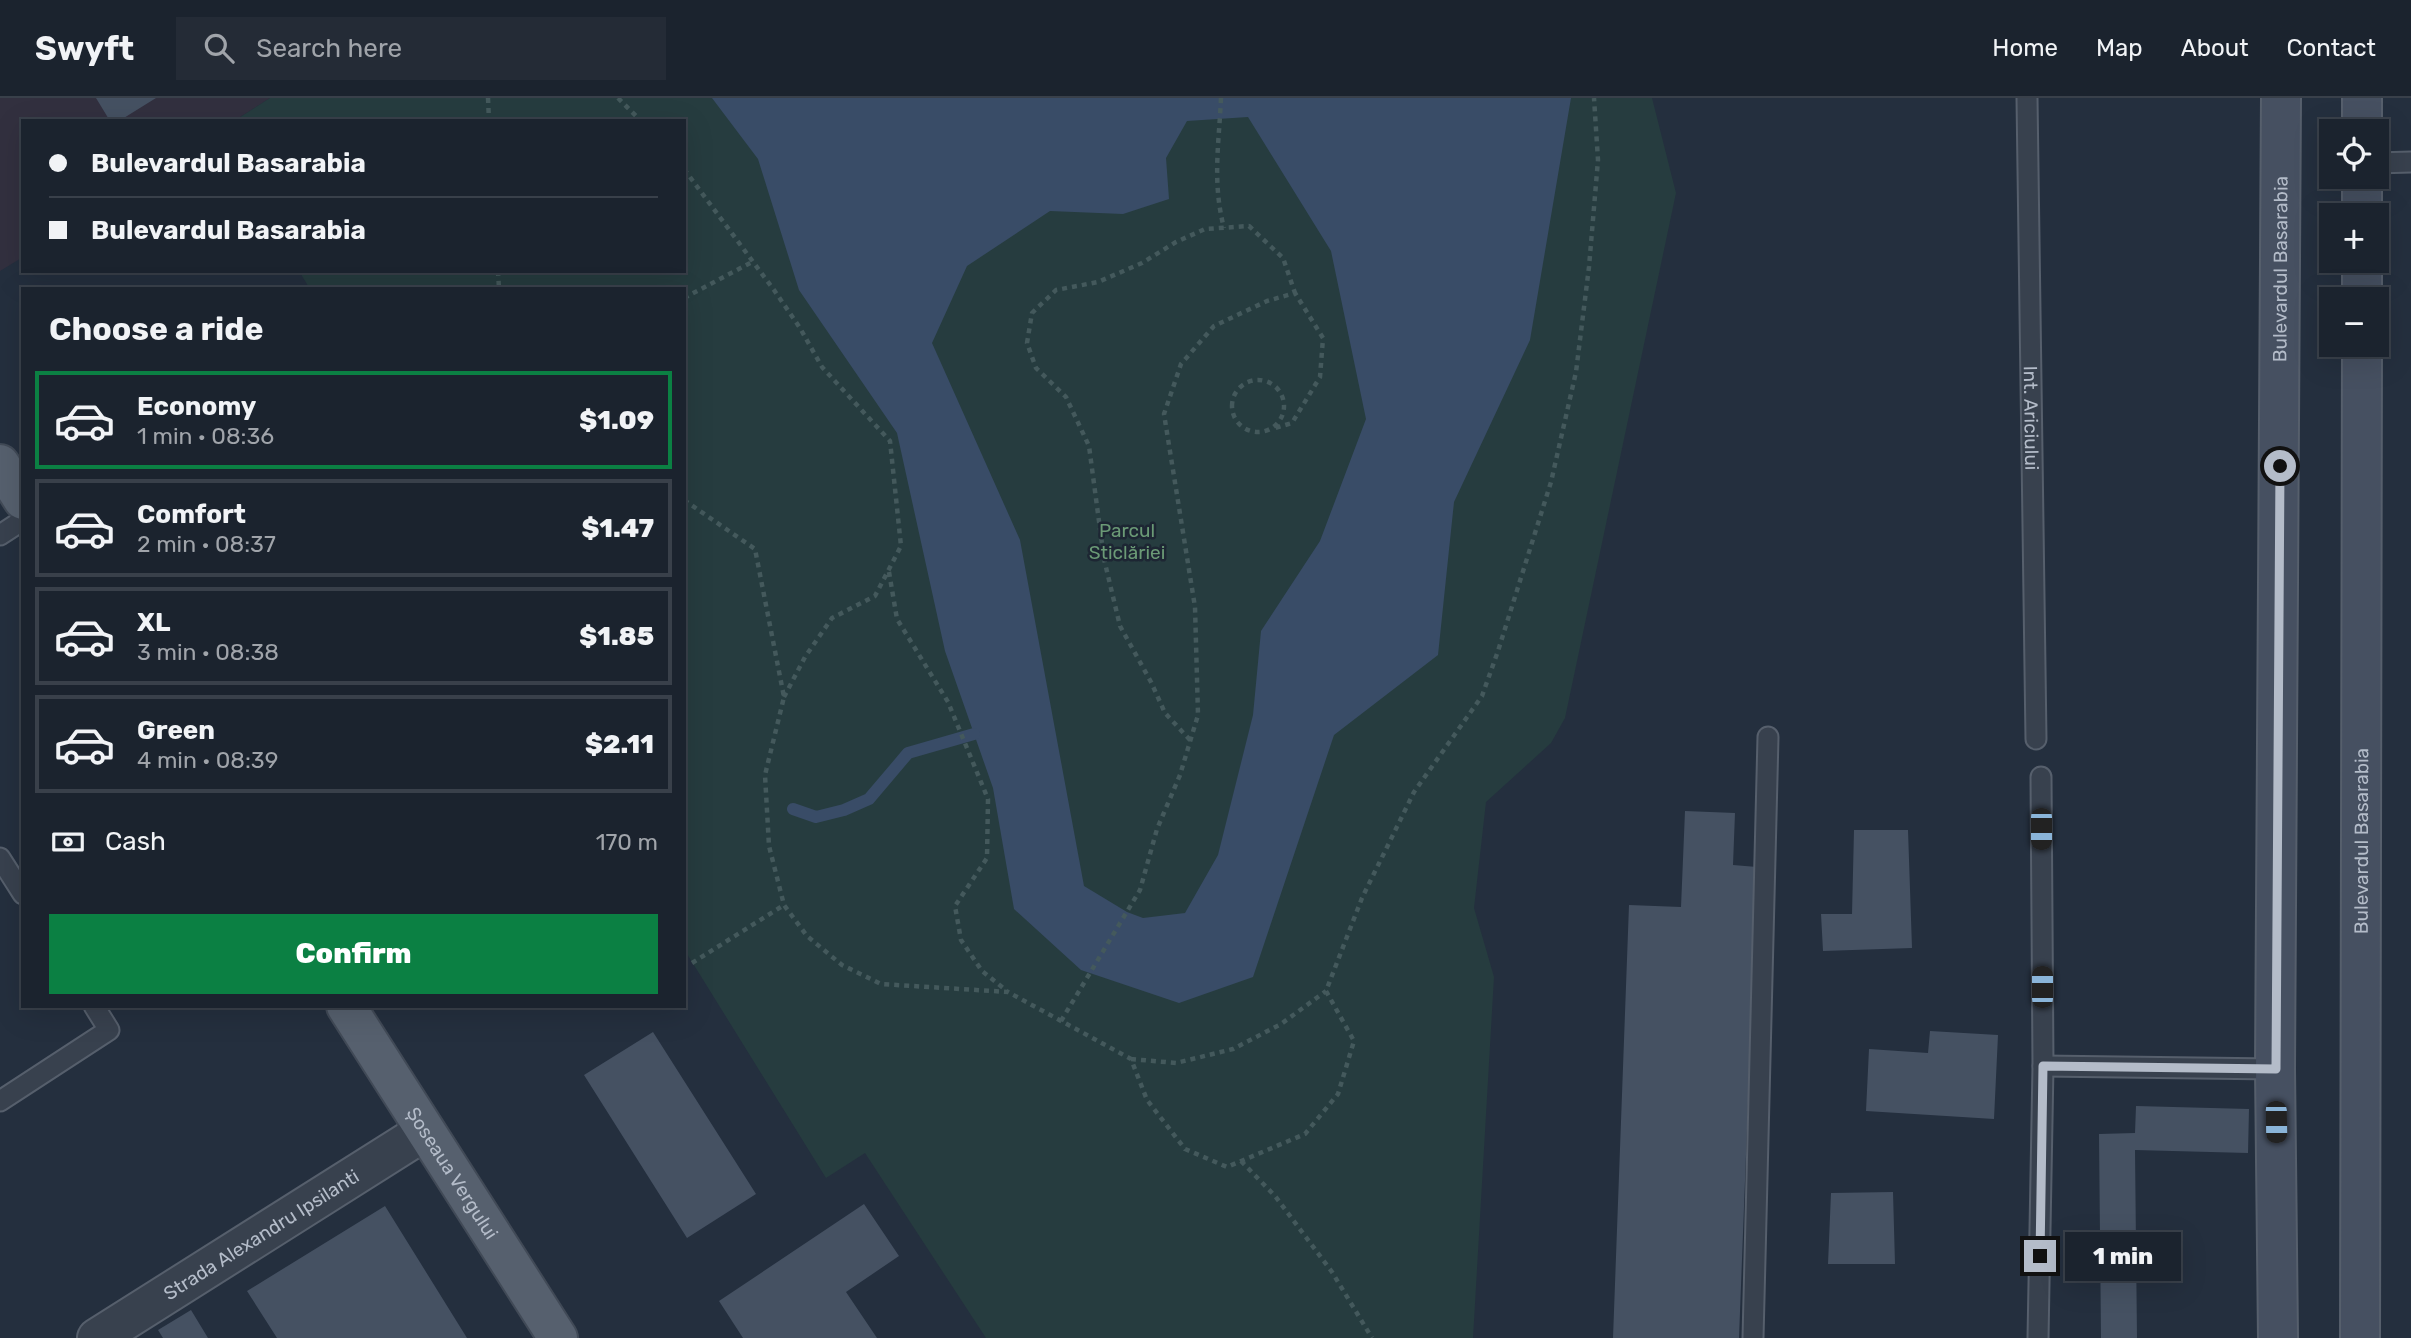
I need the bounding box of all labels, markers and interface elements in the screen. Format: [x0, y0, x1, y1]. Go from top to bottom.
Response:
search box [176, 17, 666, 80]
text: Swyft [35, 29, 134, 68]
icon: search [200, 29, 238, 67]
text: Search here [256, 33, 402, 64]
text: Home [1992, 34, 2058, 62]
text: Map [2096, 34, 2143, 62]
text: About [2181, 34, 2249, 62]
text: Contact [2287, 34, 2376, 62]
map controls [2319, 119, 2389, 357]
button: locate [2319, 119, 2389, 189]
text: Bulevardul Basarabia [91, 148, 366, 179]
street label: Bulevardul Basarabia [2268, 176, 2293, 362]
button: + [2319, 203, 2389, 273]
text: Bulevardul Basarabia [91, 215, 366, 246]
button: − [2319, 287, 2389, 357]
text: Choose a ride [49, 310, 263, 348]
street label: Int. Ariciului [2019, 365, 2043, 471]
icon: car [53, 389, 116, 452]
text: Economy [137, 391, 256, 422]
text: $1.09 [579, 405, 654, 436]
text: 1 min · 08:36 [137, 422, 274, 450]
route start [2264, 450, 2296, 482]
icon: car [53, 497, 116, 560]
text: Comfort [137, 499, 246, 530]
text: $1.47 [581, 513, 654, 544]
park label: Parcul Sticlăriei [1089, 519, 1165, 564]
text: 2 min · 08:37 [137, 530, 276, 558]
icon: car [53, 605, 116, 668]
text: XL [137, 607, 170, 638]
text: $1.85 [579, 621, 654, 652]
text: 3 min · 08:38 [137, 638, 279, 666]
icon: car [53, 713, 116, 776]
text: Green [137, 715, 215, 746]
text: $2.11 [585, 729, 654, 760]
text: 4 min · 08:39 [137, 746, 278, 774]
street label: Bulevardul Basarabia [2350, 748, 2373, 934]
car [2031, 808, 2052, 850]
icon: cash [49, 823, 87, 861]
text: Cash [105, 826, 166, 857]
text: 170 m [596, 828, 658, 856]
button: Confirm [49, 914, 658, 994]
car [2032, 966, 2053, 1008]
car [2266, 1101, 2287, 1143]
street label: Șoseaua Vergului [401, 1103, 503, 1244]
street label: Strada Alexandru Ipsilanti [159, 1165, 363, 1305]
callout: 1 min [2064, 1232, 2180, 1280]
route end [2024, 1240, 2056, 1272]
text: 1 min [2093, 1242, 2153, 1270]

